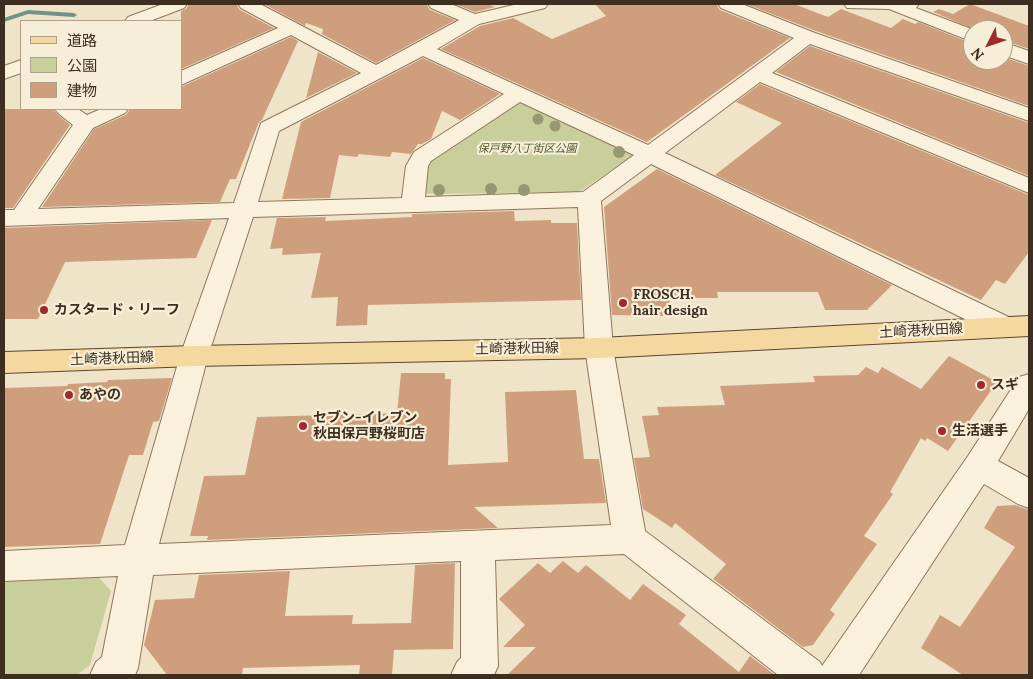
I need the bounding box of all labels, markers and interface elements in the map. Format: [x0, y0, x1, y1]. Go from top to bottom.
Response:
legend [20, 20, 182, 110]
north arrow [963, 20, 1013, 70]
text: 道路 [67, 31, 97, 50]
text: N [967, 44, 988, 64]
text: 公園 [67, 56, 97, 75]
text: 建物 [67, 81, 97, 100]
park label: 保戸野八丁街区公園 [478, 142, 576, 156]
place label: FROSCH. hair design [633, 287, 708, 320]
marker: FROSCH. hair design [617, 297, 629, 309]
place label: カスタード・リーフ [54, 302, 180, 318]
marker: カスタード・リーフ [38, 304, 50, 316]
street label: 土崎港秋田線 [879, 320, 963, 342]
street label: 土崎港秋田線 [475, 340, 559, 358]
street label: 土崎港秋田線 [70, 349, 154, 369]
place label: スギ [991, 377, 1019, 393]
marker: スギ [975, 379, 987, 391]
place label: あやの [79, 387, 121, 403]
marker: あやの [63, 389, 75, 401]
place label: セブン-イレブン 秋田保戸野桜町店 [313, 410, 425, 442]
marker: セブン-イレブン 秋田保戸野桜町店 [297, 420, 309, 432]
place label: 生活選手 [952, 423, 1008, 439]
marker: 生活選手 [936, 425, 948, 437]

